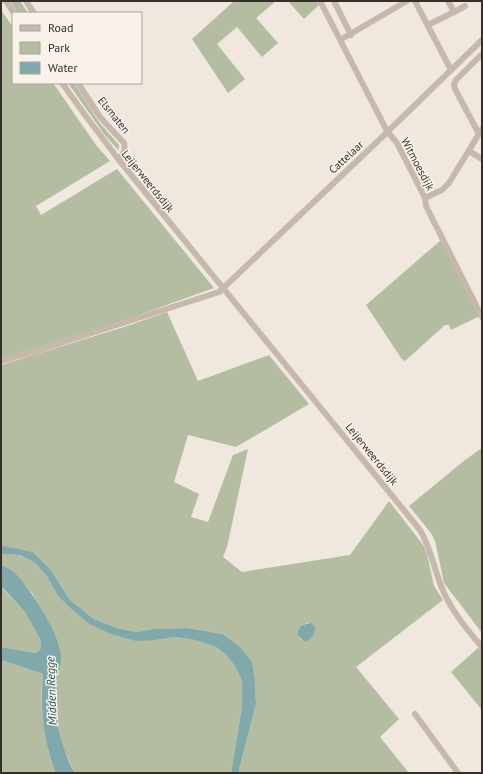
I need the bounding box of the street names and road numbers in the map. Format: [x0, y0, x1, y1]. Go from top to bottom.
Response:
street label: Elsmaten [95, 94, 133, 136]
street label: Witmoesdijk [398, 135, 438, 193]
street label: Cattelaar [326, 137, 366, 177]
street label: Leijerweerdsdijk [119, 147, 178, 216]
street label: Leijerweerdsdijk [343, 420, 402, 489]

